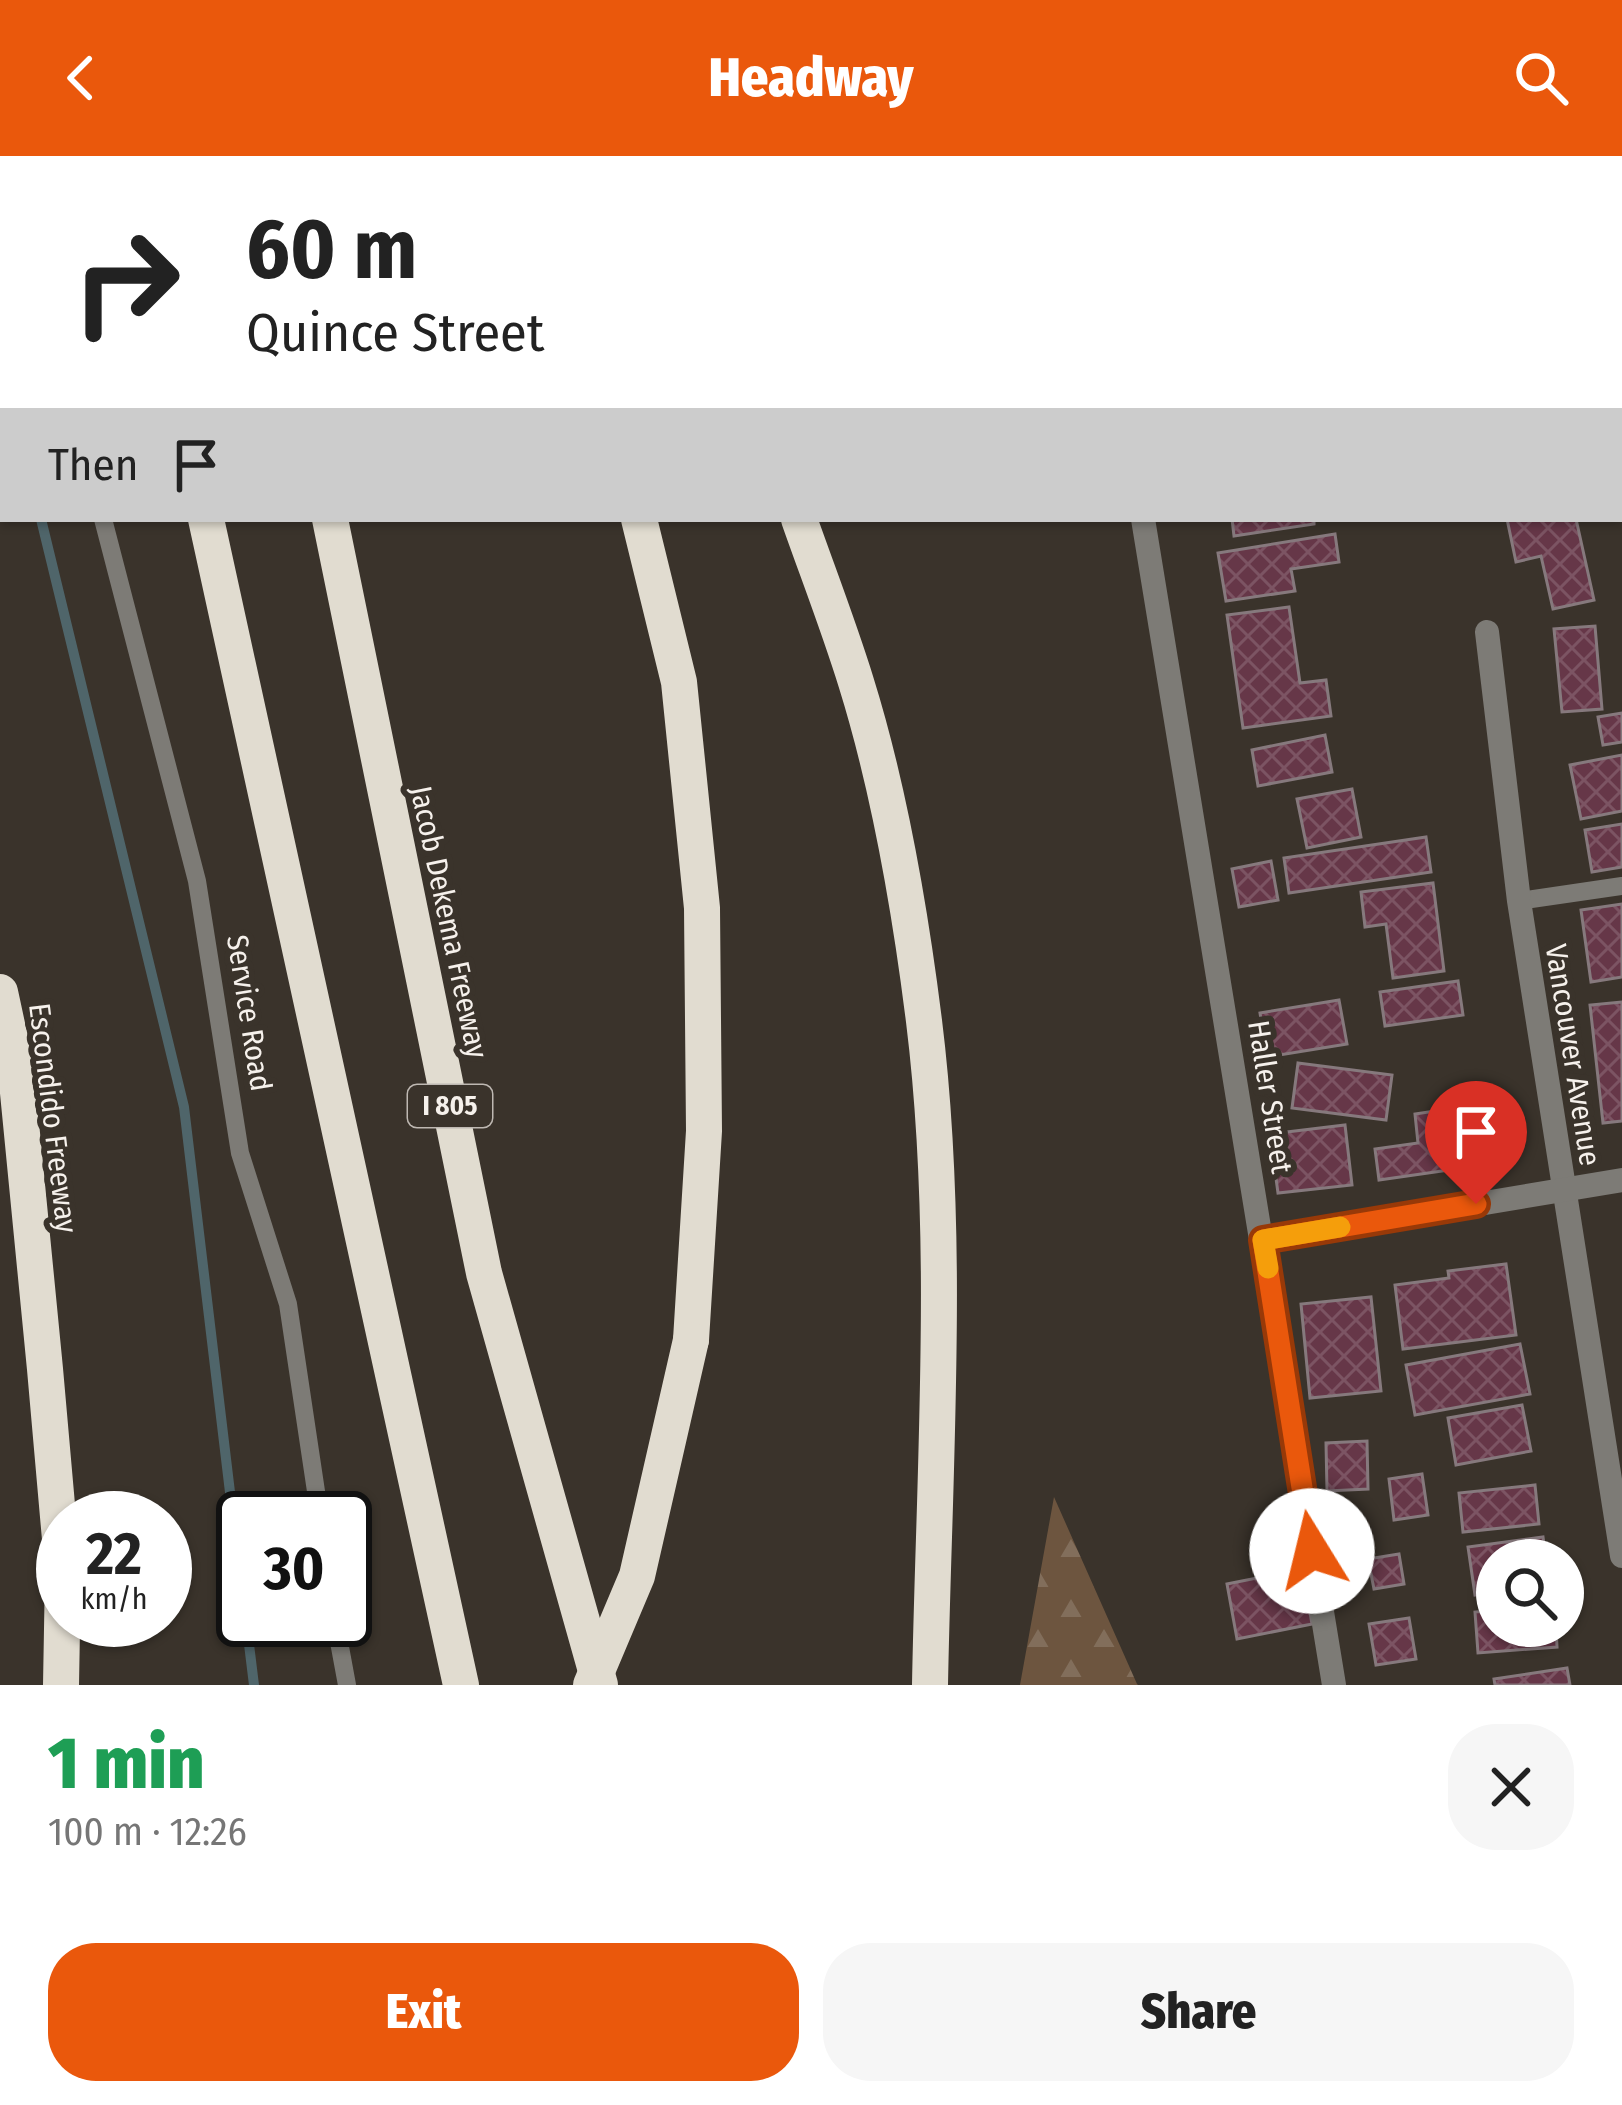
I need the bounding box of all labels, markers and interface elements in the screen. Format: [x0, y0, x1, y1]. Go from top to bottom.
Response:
icon: back [48, 45, 114, 111]
icon: search [1508, 45, 1574, 111]
text: Headway [709, 46, 913, 110]
text: 60 m [246, 199, 417, 300]
icon: right [48, 204, 204, 360]
text: Quince Street [246, 301, 544, 365]
icon: arrive [163, 432, 229, 498]
text: Then [48, 438, 139, 492]
street label: Jacob Dekema Freeway [403, 782, 496, 1062]
street label: Service Road [219, 932, 279, 1094]
street label: Vancouver Avenue [1538, 942, 1608, 1168]
street label: Escondido Freeway [21, 1001, 85, 1236]
street label: Haller Street [1240, 1018, 1300, 1176]
pin [1425, 1081, 1527, 1204]
road number: I 805 [408, 1085, 492, 1127]
icon: arrive [1443, 1099, 1509, 1165]
position arrow [1249, 1488, 1375, 1614]
speed limit sign: 30 [216, 1491, 372, 1647]
text: 22 [86, 1518, 142, 1590]
map controls [1476, 1539, 1584, 1647]
button: search [1476, 1539, 1584, 1647]
text: km/h [81, 1581, 147, 1617]
text: 1 min [48, 1721, 205, 1807]
button: close [1448, 1724, 1574, 1850]
text: 100 m · 12:26 [48, 1809, 247, 1855]
button: Exit [48, 1943, 799, 2081]
button: Share [823, 1943, 1574, 2081]

